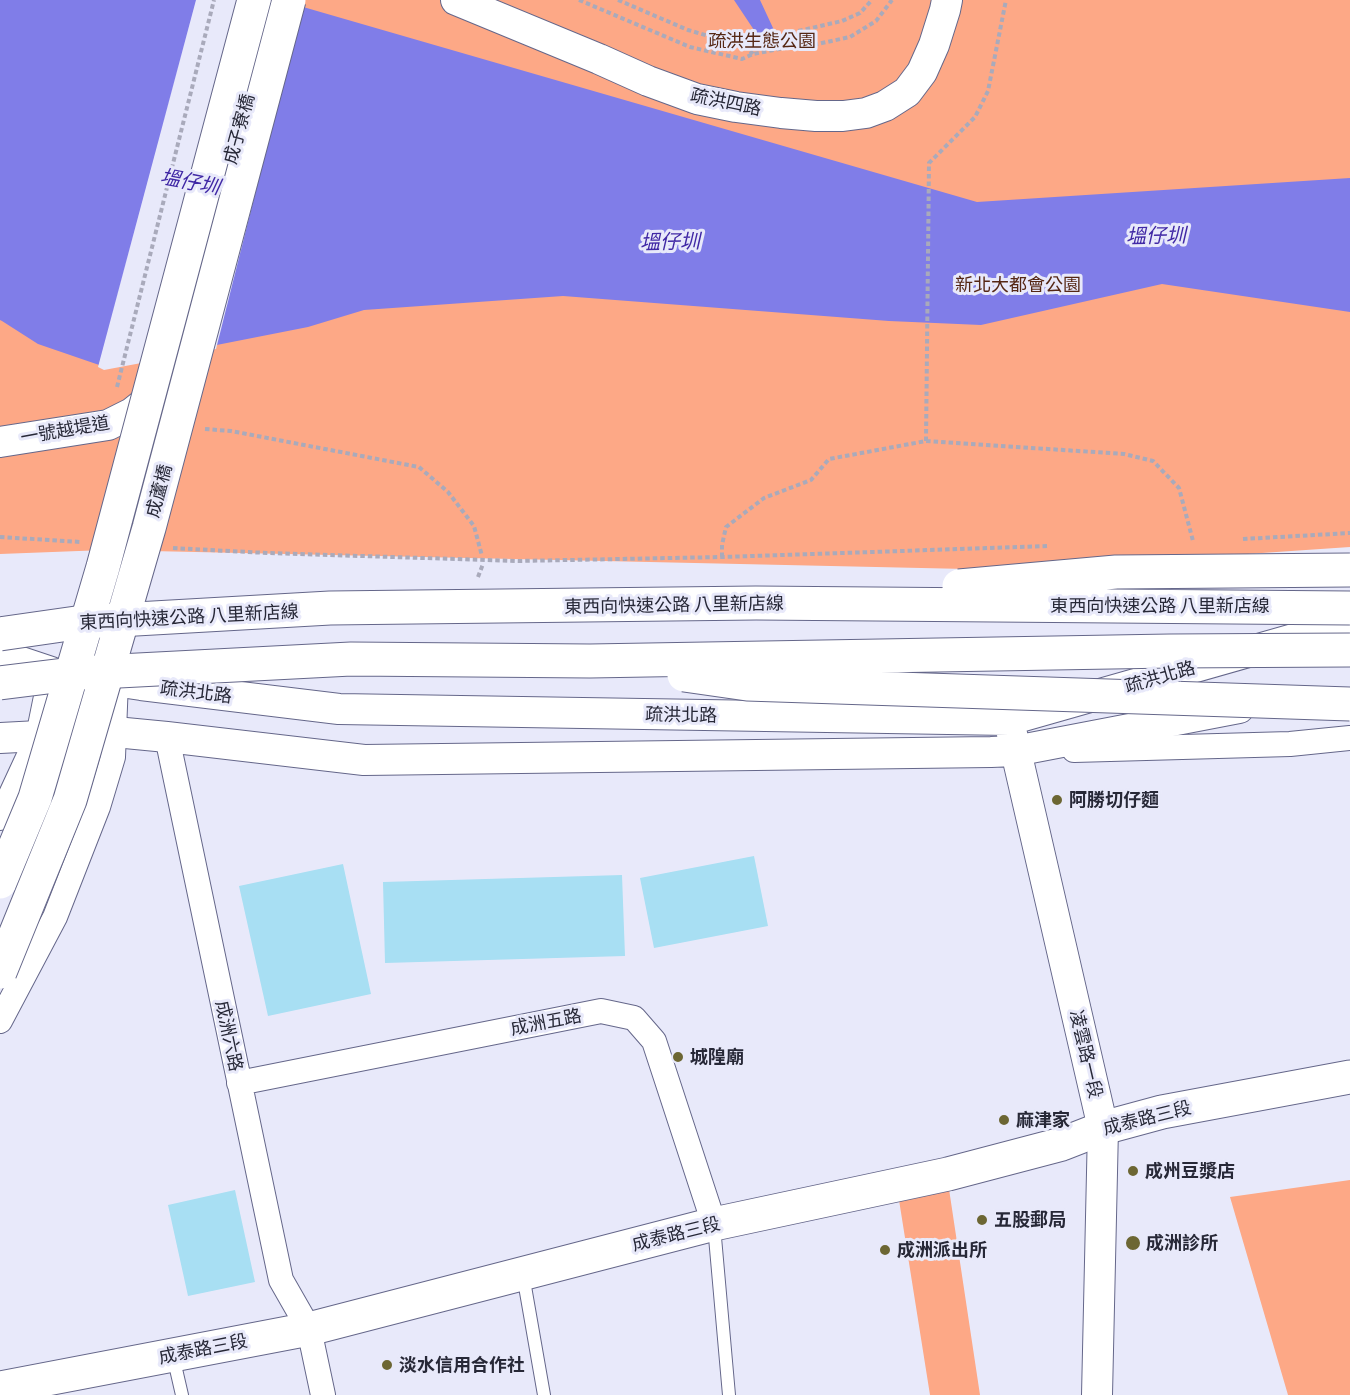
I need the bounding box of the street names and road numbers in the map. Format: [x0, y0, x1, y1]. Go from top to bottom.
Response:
street label: 疏洪四路 [689, 84, 763, 120]
street label: 成子寮橋 [219, 91, 259, 167]
street label: 一號越堤道 [19, 412, 111, 448]
street label: 成蘆橋 [142, 462, 176, 520]
street label: 東西向快速公路 八里新店線 [564, 592, 784, 618]
street label: 東西向快速公路 八里新店線 [1050, 595, 1270, 617]
street label: 東西向快速公路 八里新店線 [79, 600, 299, 634]
street label: 疏洪北路 [1122, 657, 1198, 697]
street label: 疏洪北路 [159, 677, 233, 707]
street label: 疏洪北路 [645, 704, 717, 726]
street label: 成洲六路 [211, 999, 247, 1073]
street label: 成洲五路 [509, 1005, 583, 1039]
street label: 凌雲路一段 [1065, 1008, 1107, 1100]
street label: 成泰路三段 [1101, 1097, 1193, 1139]
street label: 成泰路三段 [630, 1213, 722, 1255]
street label: 成泰路三段 [157, 1330, 249, 1368]

